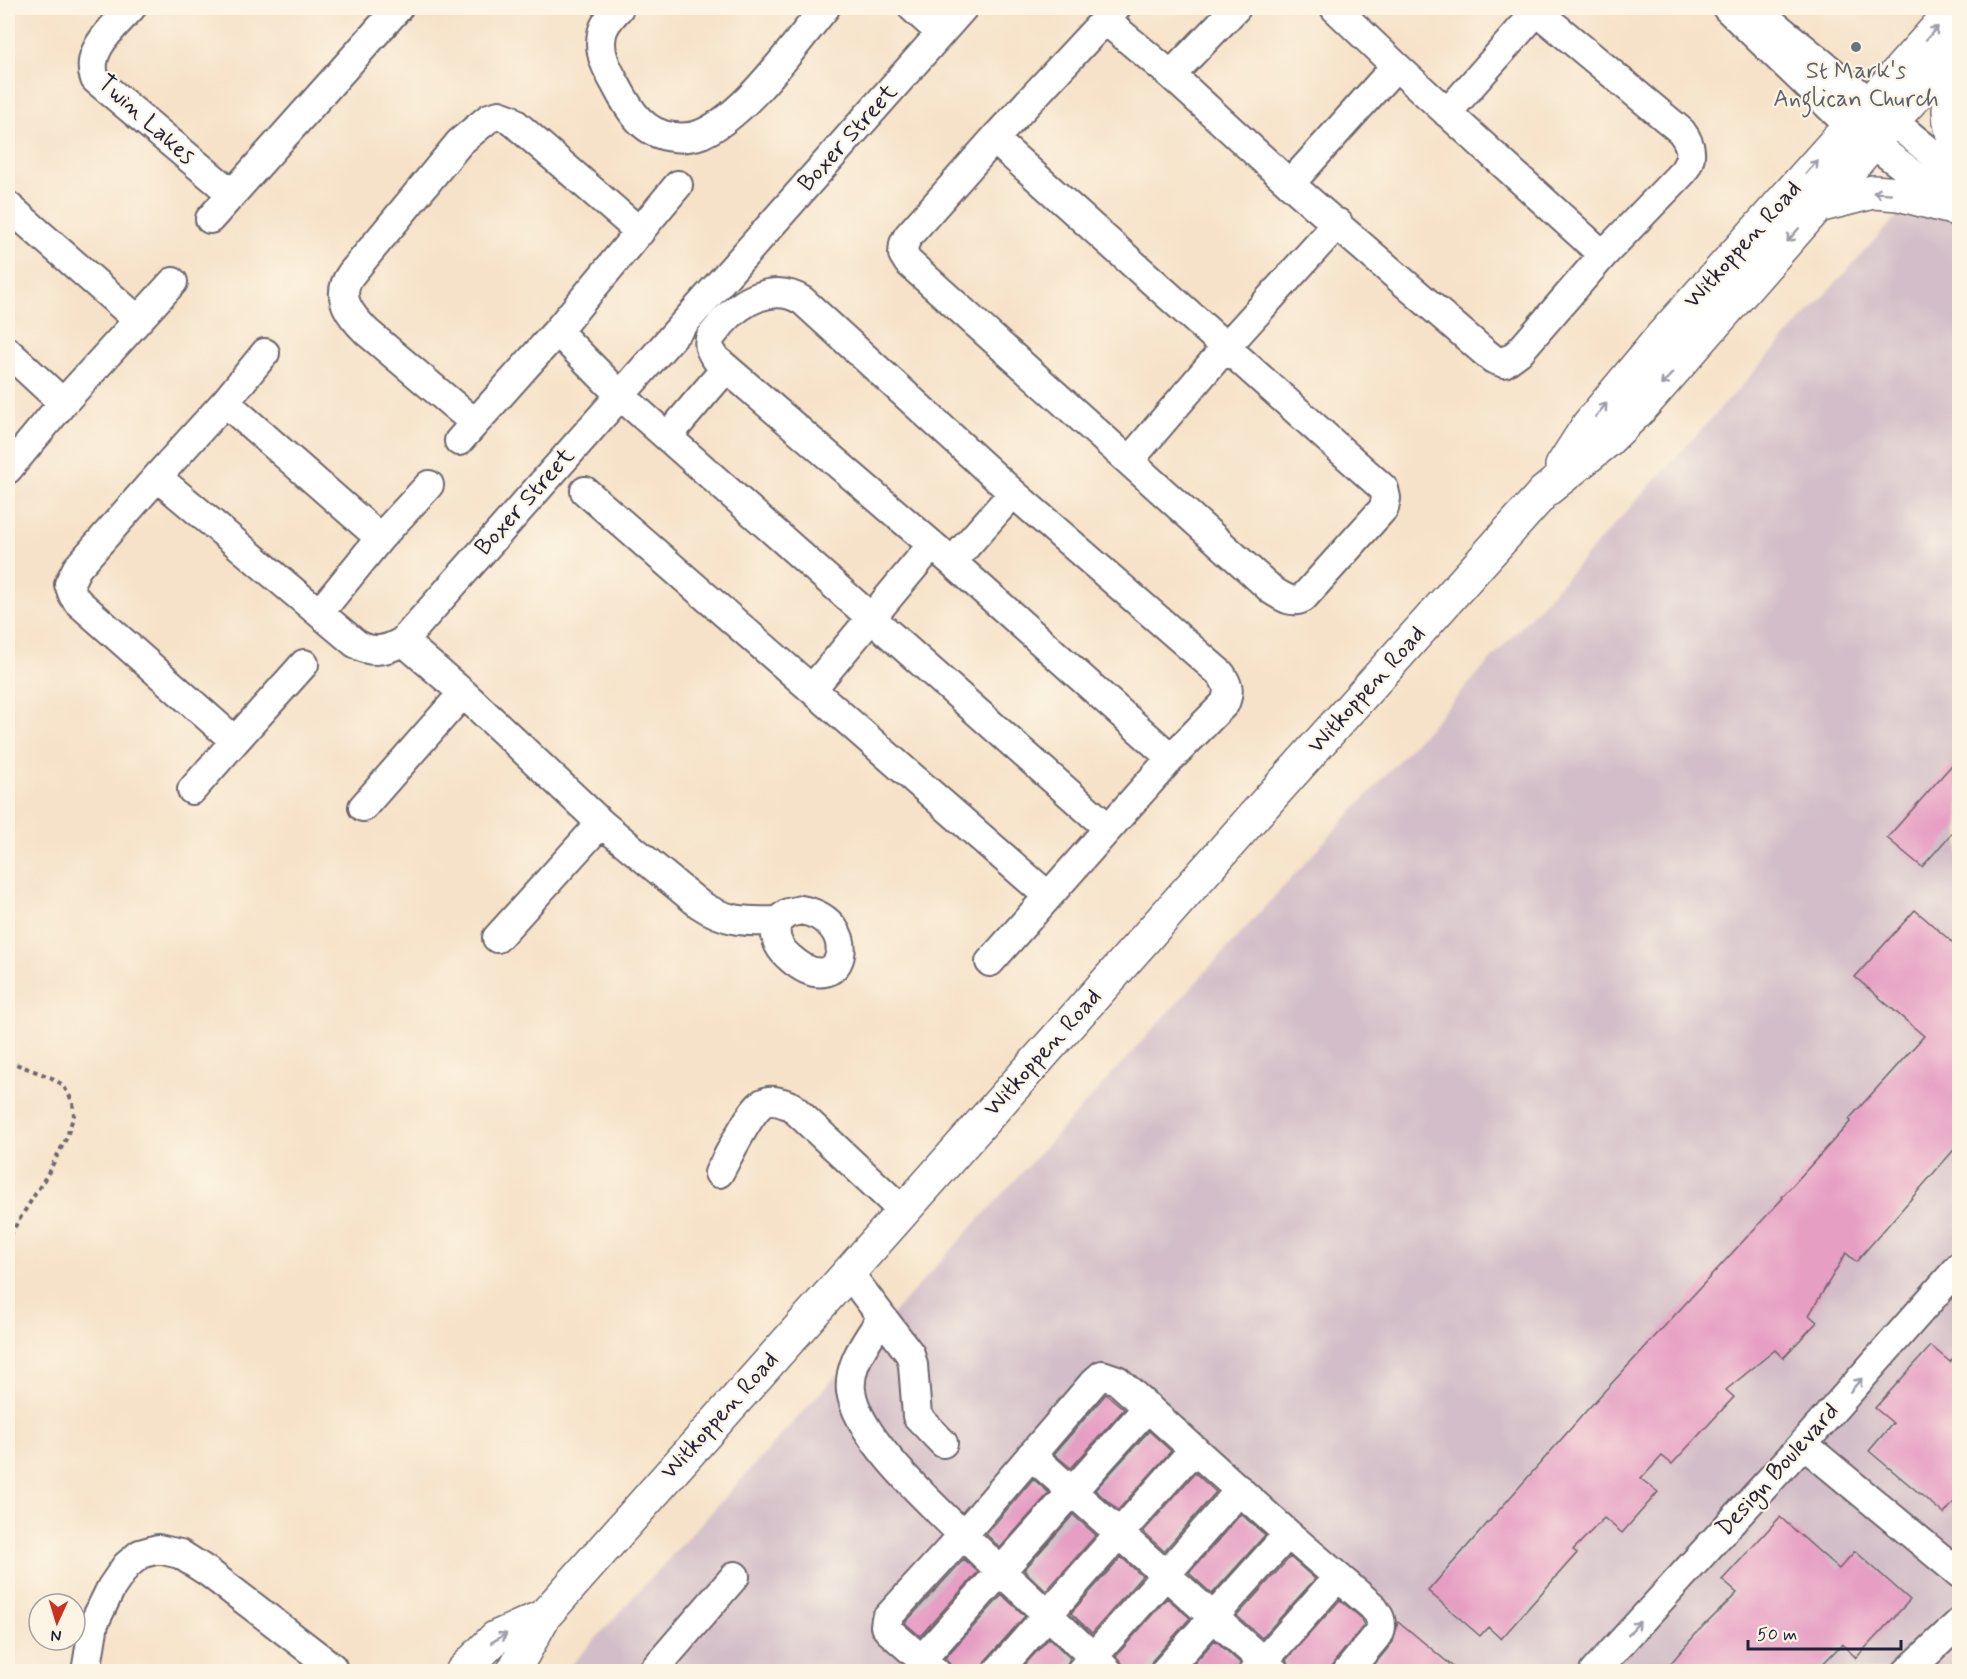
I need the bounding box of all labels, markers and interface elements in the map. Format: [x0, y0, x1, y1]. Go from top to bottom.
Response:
one-way arrow [1925, 26, 1939, 41]
marker: St Mark's Anglican Church [1849, 40, 1863, 54]
place label: St Mark's Anglican Church [1773, 56, 1939, 118]
street label: Twin Lakes [91, 68, 201, 172]
street label: Boxer Street [791, 78, 905, 198]
one-way arrow [1805, 160, 1819, 175]
street label: Witkoppen Road [1677, 174, 1809, 316]
one-way arrow [1873, 187, 1893, 198]
one-way arrow [1786, 227, 1800, 242]
one-way arrow [1660, 371, 1674, 386]
one-way arrow [1594, 402, 1607, 418]
street label: Boxer Street [468, 442, 582, 562]
street label: Witkoppen Road [1301, 619, 1433, 761]
street label: Witkoppen Road [977, 982, 1109, 1124]
street label: Witkoppen Road [654, 1345, 786, 1487]
one-way arrow [1849, 1377, 1862, 1393]
street label: Design Boulevard [1710, 1397, 1848, 1545]
north arrow [27, 1592, 87, 1652]
scale bar [1748, 1613, 1901, 1651]
one-way arrow [1626, 1621, 1641, 1636]
text: 50 m [1757, 1623, 1797, 1647]
text: N [50, 1625, 62, 1646]
one-way arrow [490, 1631, 507, 1644]

